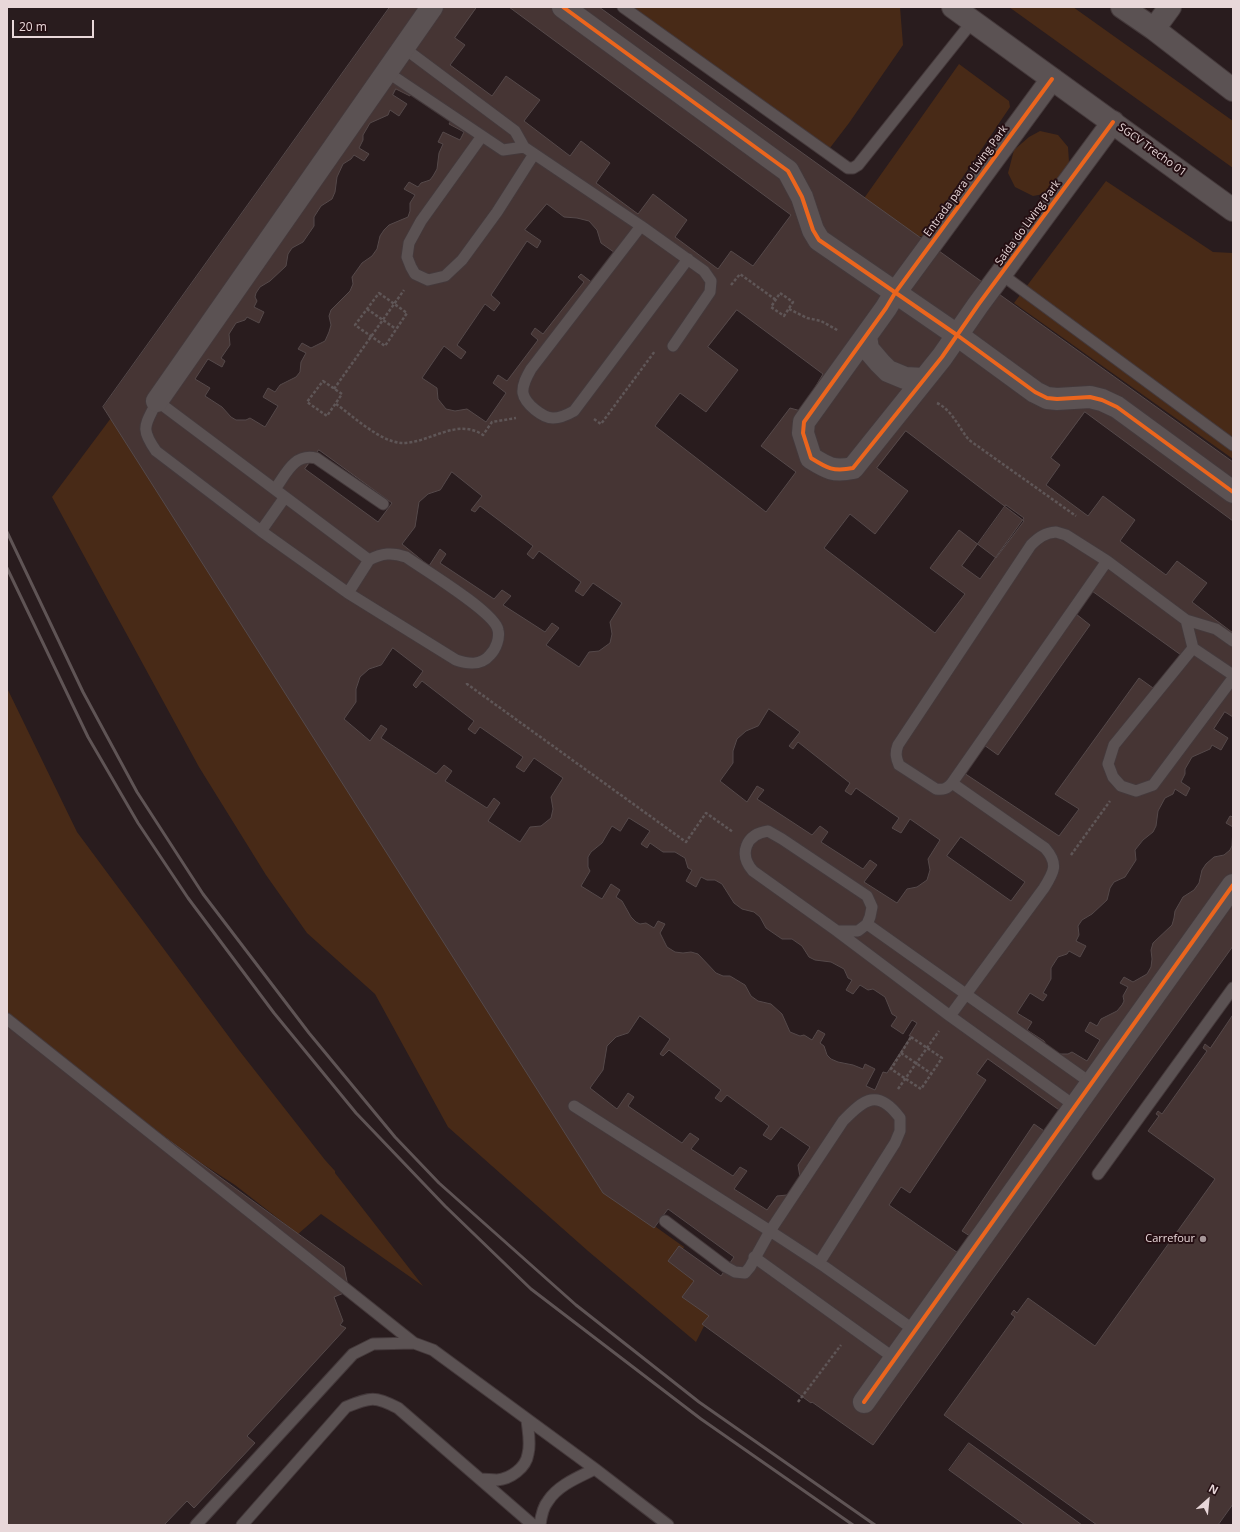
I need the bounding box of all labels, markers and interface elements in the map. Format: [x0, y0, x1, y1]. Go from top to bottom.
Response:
scale bar [14, 12, 96, 38]
text: 20 m [19, 18, 47, 35]
street label: SGCV Trecho 01 [1115, 121, 1189, 179]
street label: Entrada para o Living Park [921, 123, 1011, 239]
street label: Saída do Living Park [993, 178, 1063, 268]
place label: Carrefour [1145, 1232, 1195, 1246]
marker: Carrefour [1198, 1234, 1208, 1244]
north arrow [1188, 1480, 1228, 1520]
text: N [1206, 1480, 1221, 1498]

